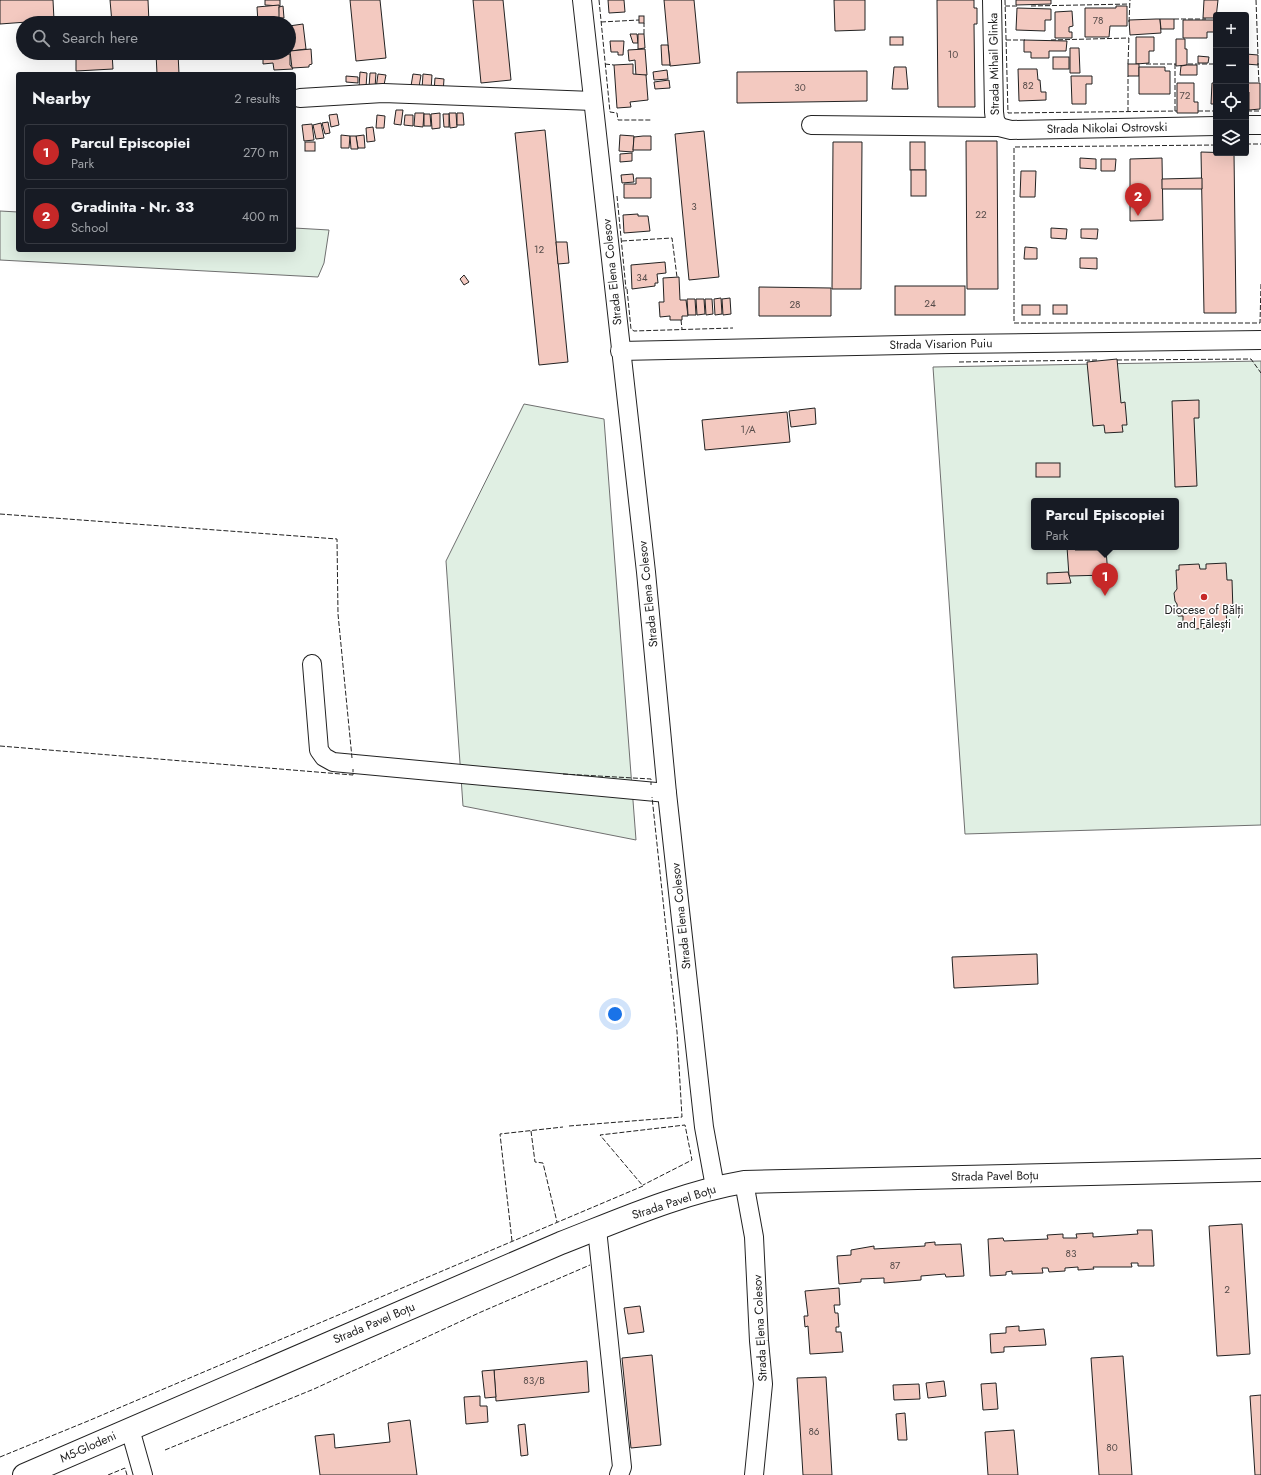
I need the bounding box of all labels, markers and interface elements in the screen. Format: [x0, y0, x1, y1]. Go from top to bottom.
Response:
street label: Strada Mihail Glinka [984, 12, 1004, 115]
map controls [1213, 12, 1249, 156]
button: + [1213, 12, 1249, 48]
house number: 78 [1093, 13, 1103, 28]
search box [16, 16, 296, 60]
icon: search [30, 27, 52, 49]
text: Search here [62, 27, 138, 49]
house number: 10 [948, 47, 958, 62]
button: − [1213, 48, 1249, 84]
house number: 82 [1022, 78, 1034, 93]
house number: 30 [794, 80, 806, 95]
button: locate [1213, 84, 1249, 120]
text: Nearby [32, 86, 90, 110]
house number: 72 [1180, 88, 1191, 103]
text: 2 results [234, 89, 280, 108]
street label: Strada Nikolai Ostrovski [1046, 118, 1168, 138]
button: layers [1213, 120, 1249, 156]
text: Parcul Episcopiei [71, 132, 190, 154]
text: 1 [43, 143, 49, 162]
text: 270 m [243, 143, 279, 162]
text: Park [71, 154, 94, 173]
pin: 2 [1125, 183, 1151, 216]
text: Gradinita - Nr. 33 [71, 196, 194, 218]
house number: 3 [691, 199, 697, 214]
text: 2 [42, 207, 50, 226]
text: 400 m [242, 207, 279, 226]
house number: 22 [975, 207, 987, 222]
street label: Strada Elena Colesov [597, 217, 627, 326]
text: School [71, 218, 108, 237]
house number: 12 [534, 242, 544, 257]
house number: 34 [636, 270, 648, 285]
house number: 24 [924, 296, 936, 311]
house number: 28 [789, 297, 801, 312]
street label: Strada Visarion Puiu [889, 334, 993, 354]
house number: 1/A [740, 422, 756, 437]
popup [1031, 498, 1179, 550]
text: Parcul Episcopiei [1045, 504, 1165, 526]
text: Park [1045, 526, 1069, 545]
street label: Strada Elena Colesov [633, 539, 663, 648]
pin: 1 [1092, 563, 1118, 596]
marker: Diocese of Bălți and Fălești [1199, 592, 1209, 602]
place label: Diocese of Bălți and Fălești [1164, 601, 1244, 633]
street label: Strada Elena Colesov [666, 861, 696, 970]
your location [605, 1004, 625, 1024]
street label: Strada Pavel Boțu [951, 1166, 1039, 1186]
street label: Strada Pavel Boțu [630, 1180, 718, 1224]
house number: 83 [1066, 1246, 1077, 1261]
house number: 87 [890, 1258, 901, 1273]
street label: Strada Elena Colesov [748, 1273, 772, 1382]
house number: 2 [1224, 1282, 1230, 1297]
street label: Strada Pavel Boțu [330, 1298, 418, 1348]
house number: 83/B [523, 1373, 545, 1388]
house number: 86 [808, 1424, 820, 1439]
street label: M5-Glodeni [57, 1427, 119, 1467]
house number: 80 [1106, 1440, 1118, 1455]

